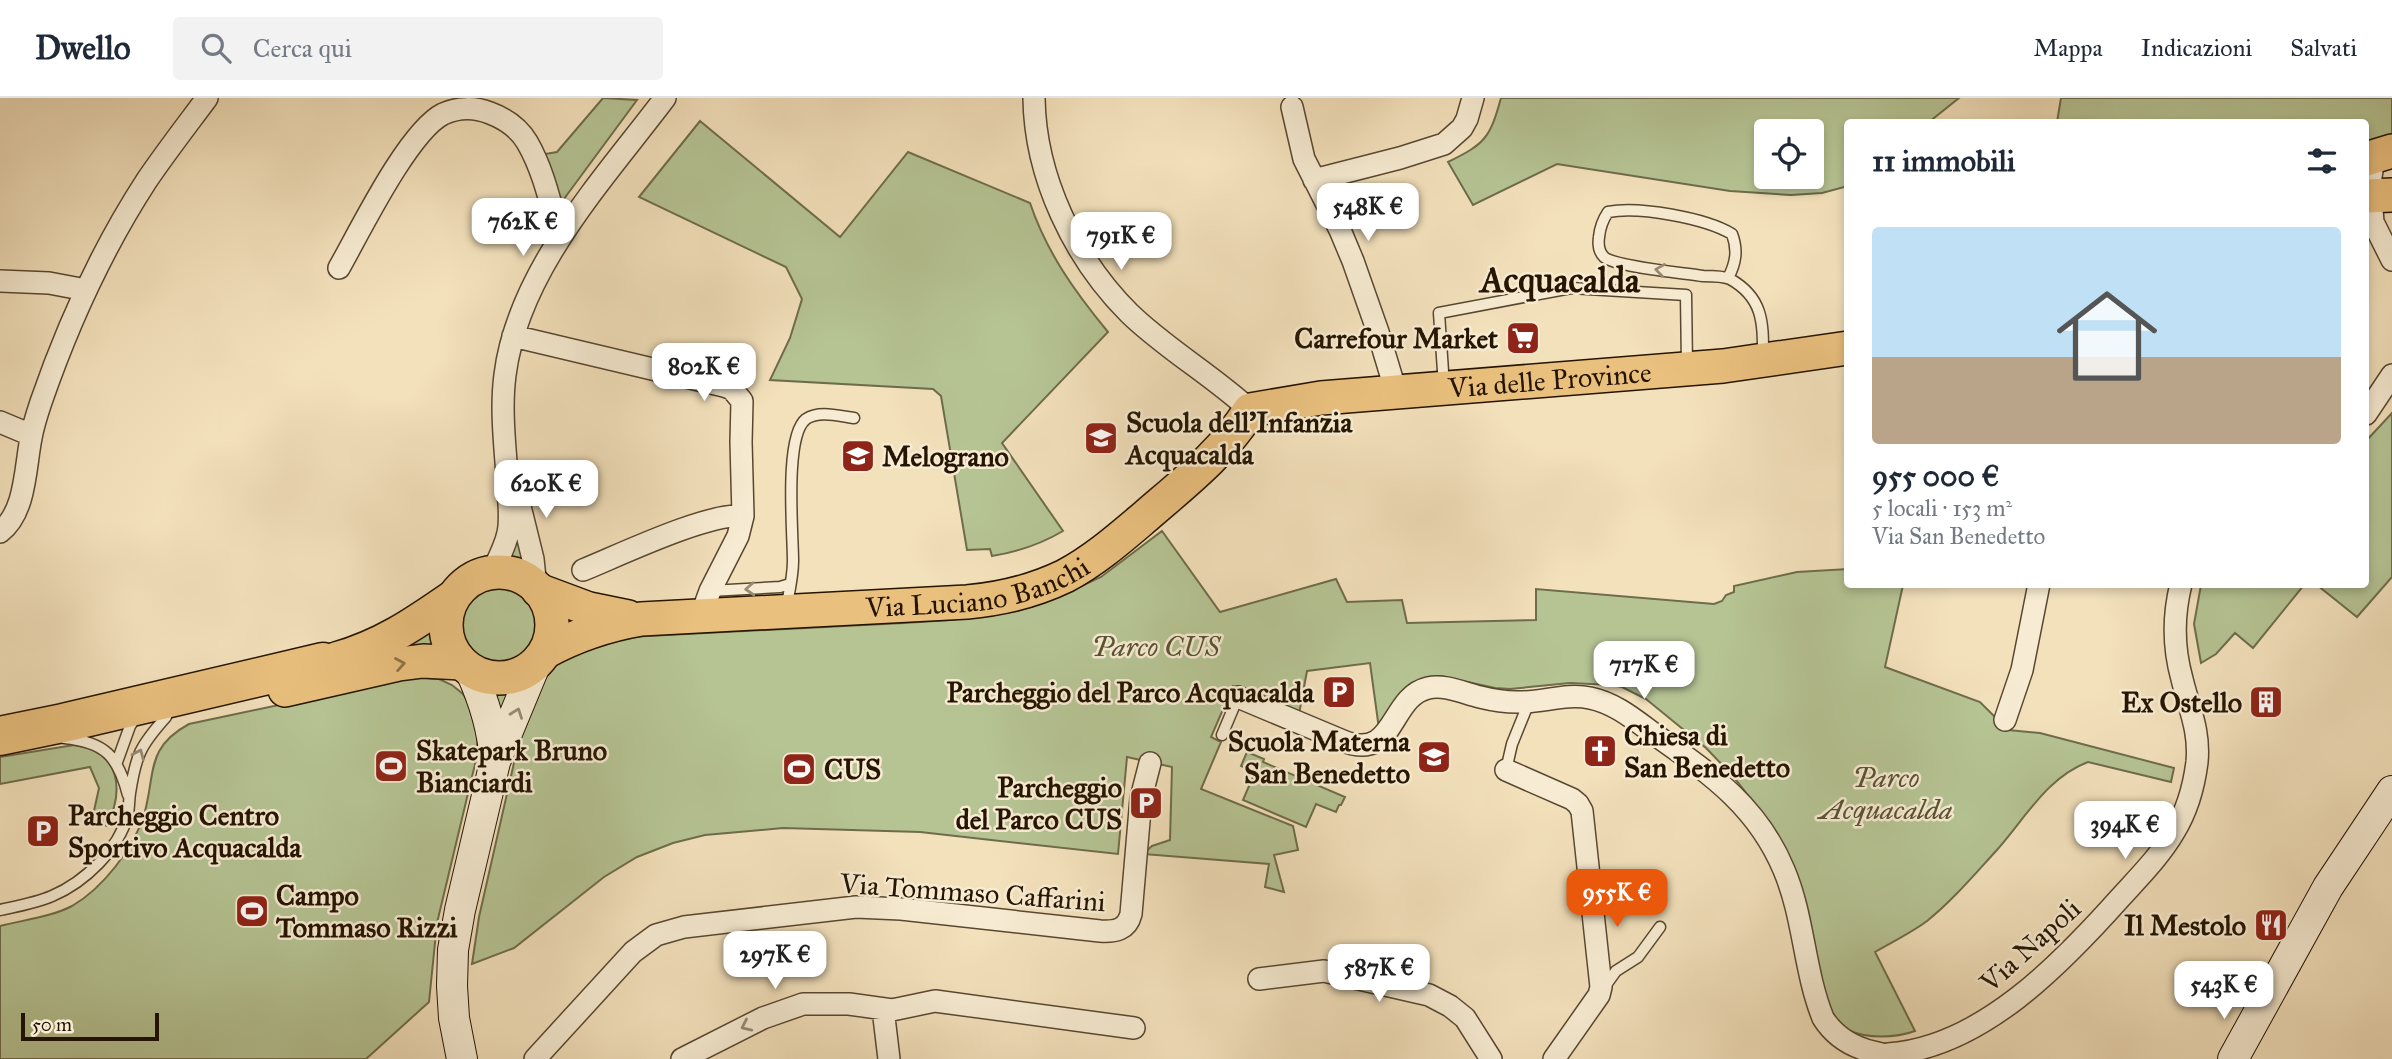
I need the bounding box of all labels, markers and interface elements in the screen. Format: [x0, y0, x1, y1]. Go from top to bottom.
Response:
search box [173, 17, 663, 80]
text: Dwello [35, 28, 131, 68]
icon: search [197, 29, 235, 67]
text: Cerca qui [253, 32, 352, 64]
text: Mappa [2034, 33, 2103, 63]
text: Indicazioni [2141, 33, 2252, 63]
text: Salvati [2290, 33, 2357, 63]
map controls [1754, 119, 1824, 189]
button: locate [1754, 119, 1824, 189]
icon: filters [2303, 142, 2341, 180]
text: 11 immobili [1872, 143, 2015, 179]
pin: 548K € [1311, 184, 1425, 243]
text: 548K € [1333, 192, 1403, 220]
pin: 762K € [466, 198, 580, 258]
text: 762K € [488, 207, 558, 235]
pin: 791K € [1064, 212, 1178, 272]
text: 791K € [1087, 221, 1155, 249]
district label: Acquacalda [1478, 259, 1641, 302]
one-way arrow [1654, 262, 1666, 277]
icon: home [2044, 273, 2170, 399]
supermarket icon: Carrefour Market [1504, 319, 1542, 357]
place label: Carrefour Market [1294, 321, 1498, 356]
pin: 802K € [647, 344, 761, 403]
text: 802K € [668, 352, 740, 380]
street label: Via delle Province [1446, 355, 1653, 406]
place label: Scuola dell'Infanzia Acquacalda [1124, 405, 1354, 472]
school or university icon: Scuola dell'Infanzia Acquacalda [1082, 419, 1120, 457]
school or university icon: Melograno [839, 437, 877, 475]
place label: Melograno [882, 439, 1009, 474]
text: 955 000 € [1872, 458, 2000, 494]
pin: 620K € [489, 460, 603, 520]
text: 620K € [510, 469, 582, 497]
text: 5 locali · 153 m² [1872, 494, 2012, 522]
text: Via San Benedetto [1872, 522, 2045, 550]
street label: Via Luciano Banchi [864, 549, 1096, 625]
one-way arrow [745, 581, 756, 596]
park label: Parco CUS [1092, 629, 1222, 664]
pin: 717K € [1587, 642, 1701, 701]
text: 717K € [1610, 650, 1678, 678]
one-way arrow [394, 657, 406, 672]
parking icon: Parcheggio del Parco Acquacalda [1320, 673, 1358, 711]
place label: Parcheggio del Parco Acquacalda [946, 675, 1315, 710]
building icon: Ex Ostello [2247, 683, 2285, 721]
place label: Ex Ostello [2121, 685, 2242, 720]
one-way arrow [508, 708, 522, 720]
place label: Chiesa di San Benedetto [1624, 718, 1790, 785]
place label: Scuola Materna San Benedetto [1228, 724, 1411, 791]
church icon: Chiesa di San Benedetto [1581, 732, 1619, 770]
place label: Skatepark Bruno Bianciardi [416, 733, 607, 800]
school or university icon: Scuola Materna San Benedetto [1415, 738, 1453, 776]
sports icon: Skatepark Bruno Bianciardi [372, 747, 410, 785]
one-way arrow [131, 748, 145, 760]
sports icon: CUS [780, 750, 818, 788]
place label: CUS [824, 752, 881, 787]
park label: Parco Acquacalda [1816, 760, 1953, 827]
place label: Parcheggio del Parco CUS [956, 770, 1122, 837]
parking icon: Parcheggio del Parco CUS [1127, 784, 1165, 822]
place label: Parcheggio Centro Sportivo Acquacalda [68, 798, 303, 865]
pin: 394K € [2068, 802, 2182, 861]
text: 394K € [2090, 810, 2160, 838]
parking icon: Parcheggio Centro Sportivo Acquacalda [24, 812, 62, 850]
street label: Via Tommaso Caffarini [838, 866, 1107, 919]
pin: 955K € [1560, 870, 1674, 929]
place label: Campo Tommaso Rizzi [276, 878, 458, 945]
text: 955K € [1583, 878, 1651, 906]
street label: Via Napoli [1972, 891, 2088, 1000]
sports icon: Campo Tommaso Rizzi [233, 892, 271, 930]
restaurant icon: Il Mestolo [2252, 906, 2290, 944]
place label: Il Mestolo [2124, 908, 2246, 943]
pin: 297K € [718, 932, 832, 991]
text: 297K € [739, 940, 811, 968]
pin: 587K € [1322, 944, 1436, 1004]
text: 587K € [1344, 953, 1414, 981]
pin: 543K € [2167, 962, 2281, 1021]
text: 543K € [2190, 970, 2258, 998]
scale bar [21, 1010, 159, 1042]
text: 50 m [32, 1013, 72, 1036]
one-way arrow [741, 1018, 753, 1032]

